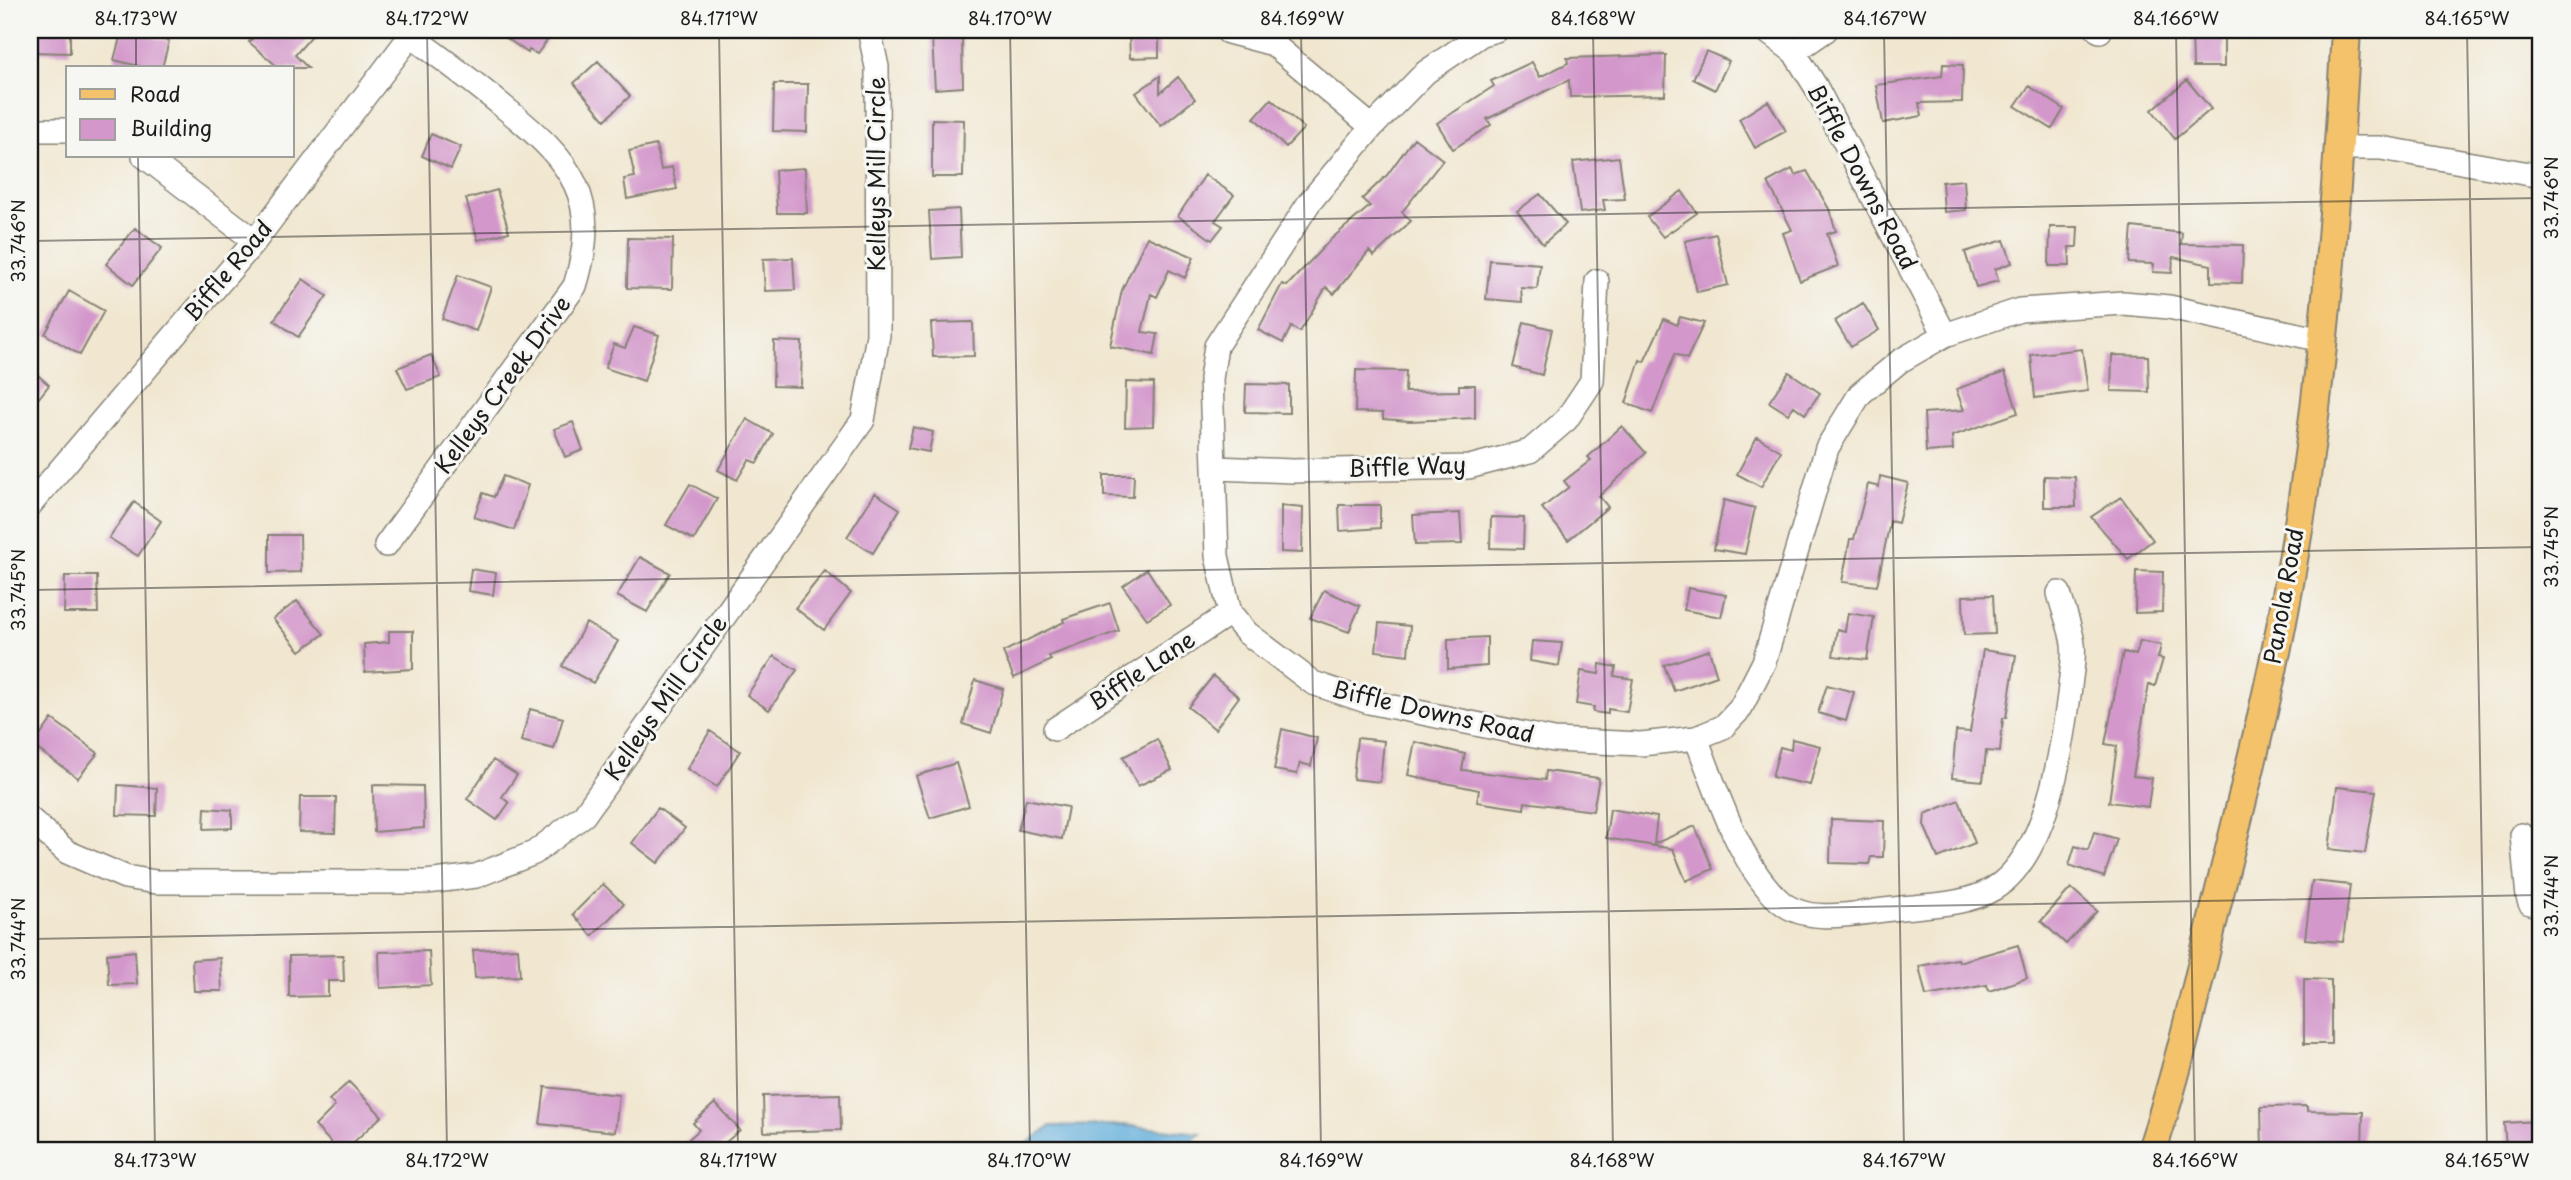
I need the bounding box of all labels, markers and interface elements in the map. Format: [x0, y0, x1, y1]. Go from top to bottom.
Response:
text: 84.173°W [94, 4, 178, 31]
text: 84.172°W [385, 4, 469, 31]
text: 84.171°W [680, 4, 759, 31]
text: 84.170°W [968, 4, 1053, 31]
text: 84.169°W [1260, 4, 1345, 31]
text: 84.168°W [1551, 4, 1636, 31]
text: 84.167°W [1843, 4, 1927, 31]
text: 84.166°W [2133, 4, 2219, 31]
text: 84.165°W [2425, 4, 2510, 31]
legend [66, 66, 294, 158]
text: Road [130, 77, 181, 109]
street label: Kelleys Mill Circle [858, 77, 893, 271]
street label: Biffle Downs Road [1799, 77, 1927, 276]
text: Building [130, 111, 212, 143]
text: 33.746°N [2537, 156, 2564, 240]
text: 33.746°N [4, 199, 31, 283]
street label: Biffle Road [174, 212, 280, 328]
street label: Kelleys Creek Drive [425, 288, 579, 481]
street label: Biffle Way [1347, 446, 1467, 485]
text: 33.745°N [2537, 506, 2564, 588]
street label: Panola Road [2253, 525, 2312, 667]
text: 33.745°N [4, 549, 31, 631]
street label: Kelleys Mill Circle [595, 607, 735, 787]
street label: Biffle Lane [1081, 621, 1202, 718]
street label: Biffle Downs Road [1329, 670, 1538, 751]
text: 33.744°N [2537, 854, 2564, 938]
text: 33.744°N [4, 897, 31, 981]
text: 84.173°W [113, 1146, 197, 1173]
text: 84.172°W [405, 1146, 489, 1173]
text: 84.171°W [699, 1146, 778, 1173]
text: 84.170°W [987, 1146, 1072, 1173]
text: 84.169°W [1279, 1146, 1364, 1173]
text: 84.168°W [1570, 1146, 1655, 1173]
text: 84.167°W [1862, 1146, 1946, 1173]
text: 84.166°W [2152, 1146, 2238, 1173]
text: 84.165°W [2445, 1146, 2530, 1173]

